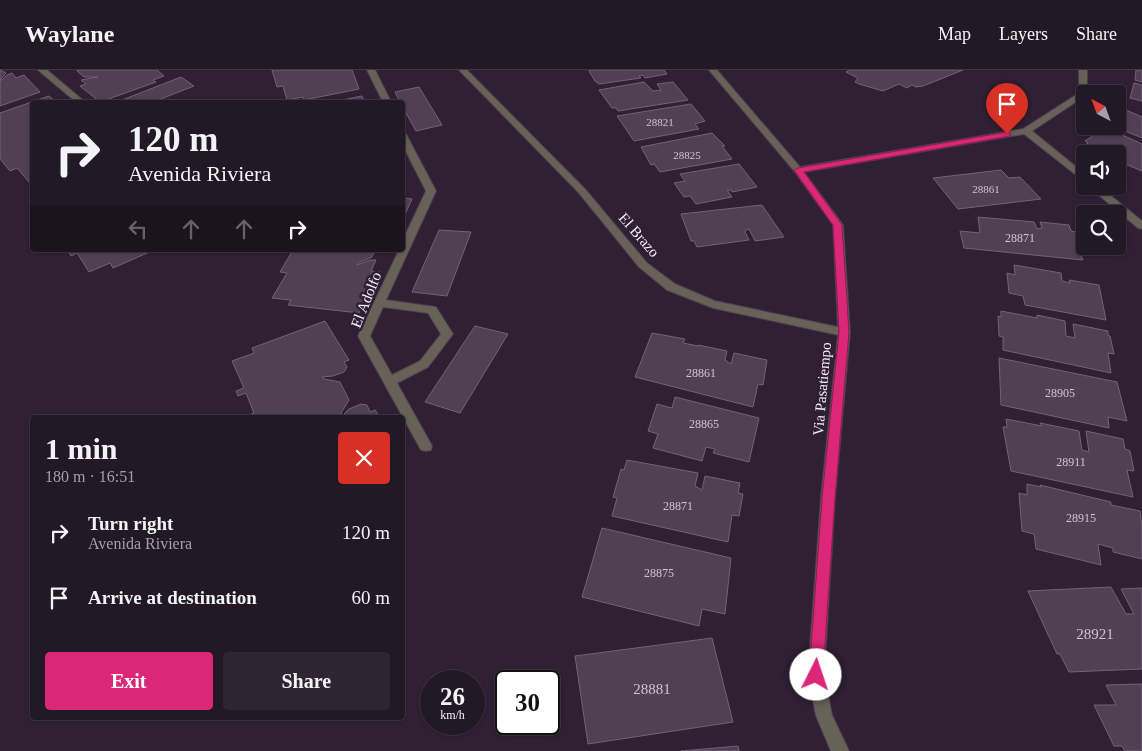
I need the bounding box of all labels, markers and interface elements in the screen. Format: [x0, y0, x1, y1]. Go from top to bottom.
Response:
text: Waylane [25, 21, 114, 47]
text: Map [938, 24, 971, 44]
text: Layers [999, 24, 1048, 44]
text: Share [1076, 24, 1117, 44]
pin [986, 83, 1028, 134]
north arrow [1076, 85, 1126, 135]
map controls [1076, 85, 1126, 255]
icon: arrive [993, 90, 1021, 118]
house number: 28821 [646, 116, 674, 128]
icon: right [45, 120, 110, 185]
text: 120 m [128, 120, 218, 159]
button: sound [1076, 145, 1126, 195]
house number: 28825 [673, 149, 701, 161]
text: Avenida Riviera [128, 161, 271, 186]
house number: 28861 [972, 183, 1000, 195]
button: search [1076, 205, 1126, 255]
street label: El Brazo [616, 210, 662, 260]
icon: left [124, 215, 152, 243]
icon: ahead [177, 215, 205, 243]
icon: ahead [230, 215, 258, 243]
icon: right [283, 215, 311, 243]
house number: 28871 [1005, 231, 1035, 245]
street label: El Adolfo [348, 270, 384, 330]
street label: Via Pasatiempo [810, 342, 834, 436]
house number: 28861 [686, 366, 716, 380]
house number: 28905 [1045, 386, 1075, 400]
house number: 28865 [689, 417, 719, 431]
text: 1 min [45, 432, 118, 465]
button: close [338, 432, 390, 484]
house number: 28911 [1056, 455, 1086, 469]
text: 180 m · 16:51 [45, 468, 135, 485]
house number: 28871 [663, 499, 693, 513]
house number: 28915 [1066, 511, 1096, 525]
text: Turn right [88, 513, 173, 534]
icon: right [45, 519, 73, 547]
text: 120 m [342, 522, 390, 543]
text: Avenida Riviera [88, 535, 192, 552]
house number: 28875 [644, 566, 674, 580]
icon: arrive [45, 584, 73, 612]
text: Arrive at destination [88, 587, 257, 608]
text: 60 m [351, 587, 390, 608]
house number: 28921 [1076, 626, 1114, 642]
position arrow [789, 648, 841, 700]
button: Exit [45, 652, 213, 710]
button: Share [223, 652, 390, 710]
speed limit sign: 30 [495, 670, 560, 735]
house number: 28881 [633, 681, 671, 697]
text: 26 [440, 683, 465, 710]
text: km/h [440, 708, 465, 722]

